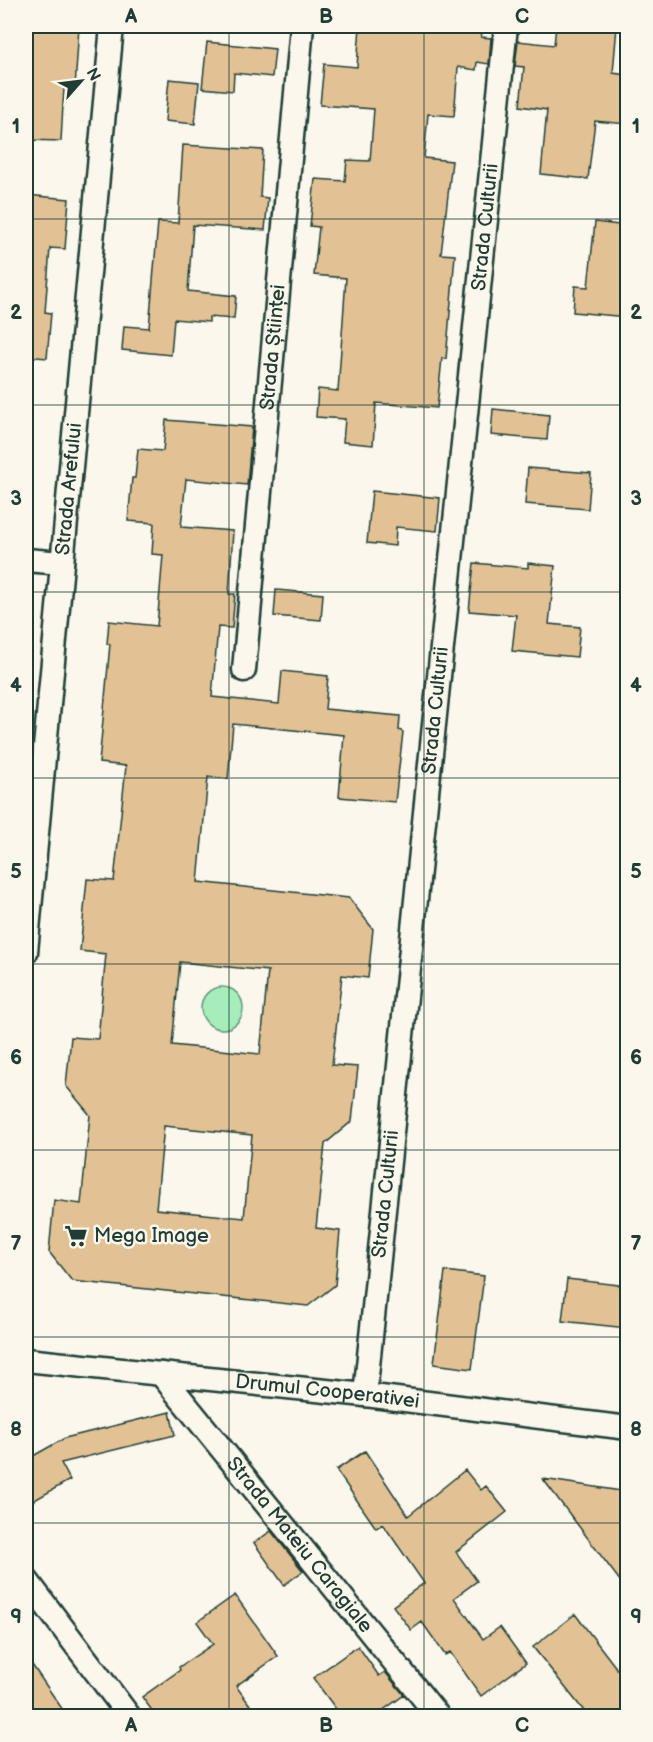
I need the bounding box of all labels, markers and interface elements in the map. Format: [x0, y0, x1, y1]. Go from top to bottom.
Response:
text: A [124, 5, 138, 29]
text: B [319, 5, 333, 29]
text: C [515, 5, 529, 29]
north arrow [51, 51, 111, 111]
text: N [82, 65, 104, 84]
text: 1 [12, 115, 20, 139]
text: 1 [632, 115, 640, 139]
street label: Strada Culturii [467, 162, 504, 292]
street label: Strada Științei [255, 283, 291, 411]
text: 2 [10, 301, 22, 325]
text: 2 [630, 301, 642, 325]
street label: Strada Arefului [51, 422, 87, 556]
text: 3 [10, 487, 22, 511]
text: 3 [630, 487, 642, 511]
street label: Strada Culturii [417, 646, 454, 776]
text: 4 [10, 674, 22, 698]
text: 4 [630, 674, 642, 698]
text: 5 [10, 860, 22, 884]
text: 5 [630, 860, 642, 884]
text: 6 [10, 1046, 22, 1070]
text: 6 [630, 1046, 642, 1070]
street label: Strada Culturii [367, 1129, 404, 1259]
supermarket icon: Mega Image [63, 1223, 89, 1249]
place label: Mega Image [94, 1224, 209, 1248]
text: 7 [10, 1232, 22, 1256]
text: 7 [630, 1232, 642, 1256]
street label: Drumul Cooperativei [234, 1370, 421, 1414]
text: 8 [10, 1418, 22, 1442]
text: 8 [630, 1418, 642, 1442]
street label: Strada Mateiu Caragiale [221, 1452, 378, 1638]
text: 9 [10, 1605, 22, 1629]
text: 9 [630, 1605, 642, 1629]
text: A [124, 1714, 138, 1738]
text: B [319, 1714, 333, 1738]
text: C [515, 1714, 529, 1738]

